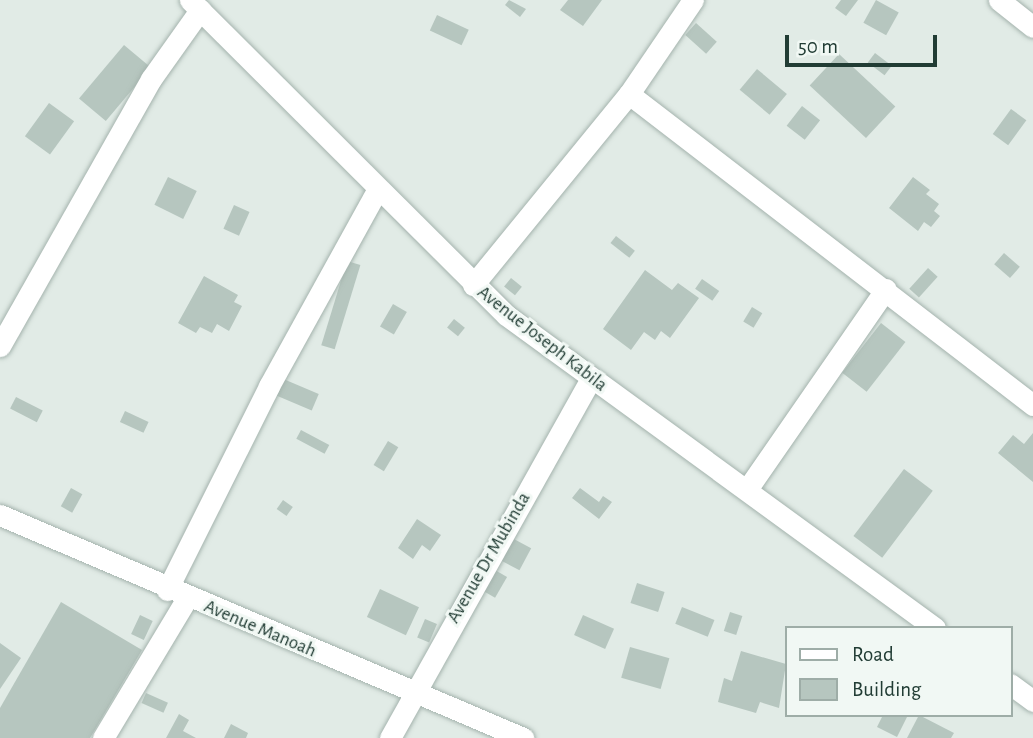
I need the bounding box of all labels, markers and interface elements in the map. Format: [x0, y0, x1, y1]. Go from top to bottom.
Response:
scale bar [788, 21, 940, 65]
text: 50 m [798, 36, 838, 57]
street label: Avenue Joseph Kabila [472, 281, 612, 397]
street label: Avenue Dr Mubinda [442, 489, 536, 627]
street label: Avenue Manoah [200, 595, 320, 663]
legend [785, 626, 1012, 717]
text: Road [852, 644, 894, 665]
text: Building [852, 679, 921, 700]

